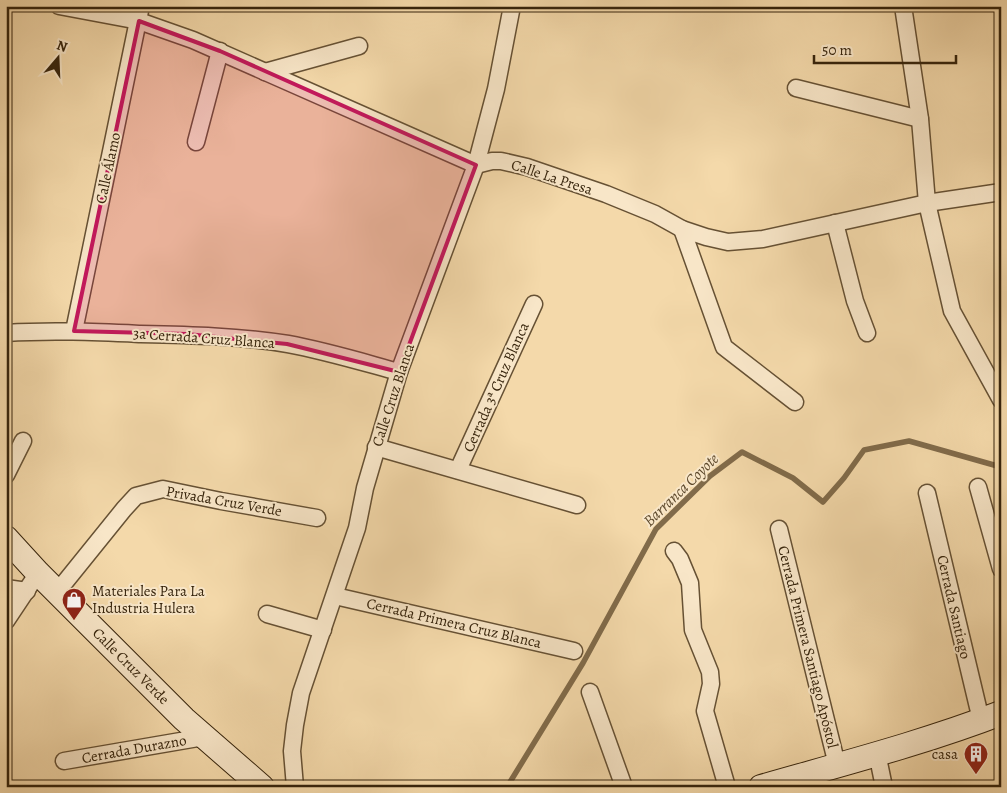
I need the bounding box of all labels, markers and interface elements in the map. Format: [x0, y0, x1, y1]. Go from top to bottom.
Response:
north arrow [32, 32, 82, 82]
scale bar [814, 32, 957, 64]
text: N [54, 36, 70, 57]
text: 50 m [822, 40, 852, 60]
street label: Calle Álamo [91, 130, 125, 206]
street label: Calle La Presa [509, 154, 595, 200]
street label: Cerrada 3ª Cruz Blanca [458, 319, 534, 455]
street label: 3a Cerrada Cruz Blanca [132, 323, 276, 353]
street label: Calle Cruz Blanca [367, 341, 419, 449]
water label: Barranca Coyote [639, 448, 724, 532]
street label: Privada Cruz Verde [164, 481, 284, 521]
street label: Cerrada Primera Santiago Apóstol [773, 544, 843, 751]
street label: Cerrada Santiago [932, 553, 976, 661]
place label: Materiales Para La Industria Hulera [92, 581, 205, 618]
shop icon: Materiales Para La Industria Hulera [61, 587, 87, 621]
street label: Cerrada Primera Cruz Blanca [365, 593, 543, 653]
street label: Calle Cruz Verde [88, 623, 174, 709]
street label: Cerrada Durazno [80, 730, 188, 768]
building icon: casa [963, 741, 989, 775]
place label: casa [932, 744, 958, 764]

